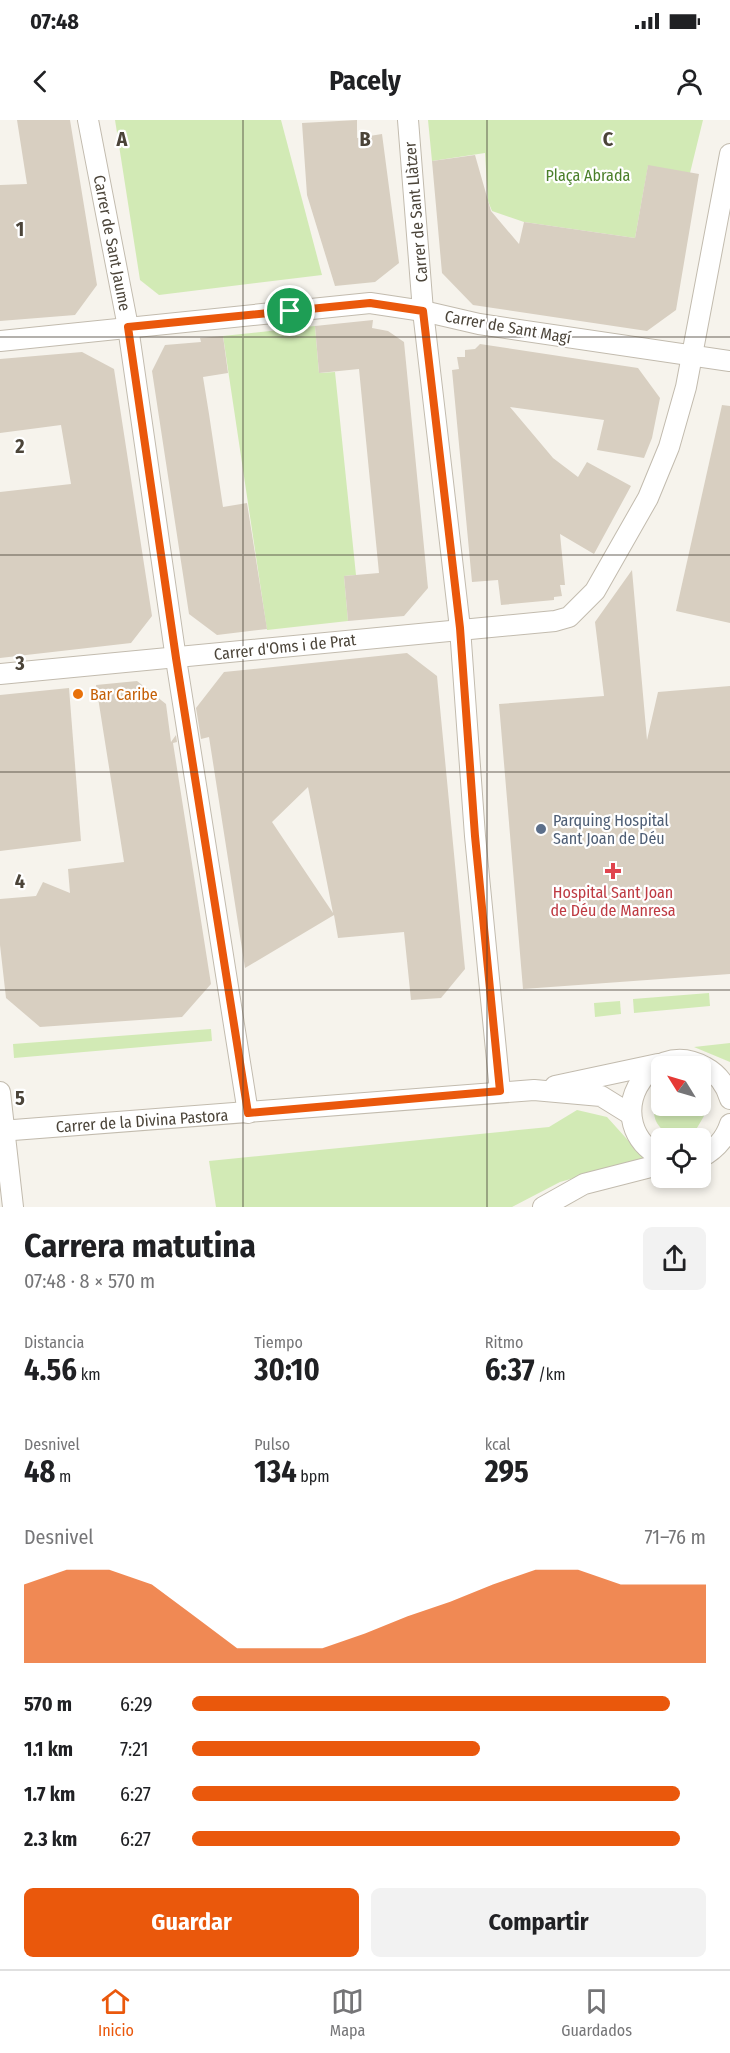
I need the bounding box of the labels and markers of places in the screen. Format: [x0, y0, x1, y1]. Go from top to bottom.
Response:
pin [264, 285, 315, 336]
place label: Bar Caribe [90, 685, 158, 704]
marker: Bar Caribe [71, 687, 85, 701]
place label: Parquing Hospital Sant Joan de Déu [553, 811, 669, 848]
marker: Parquing Hospital Sant Joan de Déu [534, 822, 548, 836]
marker: Hospital Sant Joan de Déu de Manresa [604, 862, 622, 880]
place label: Hospital Sant Joan de Déu de Manresa [550, 883, 676, 920]

